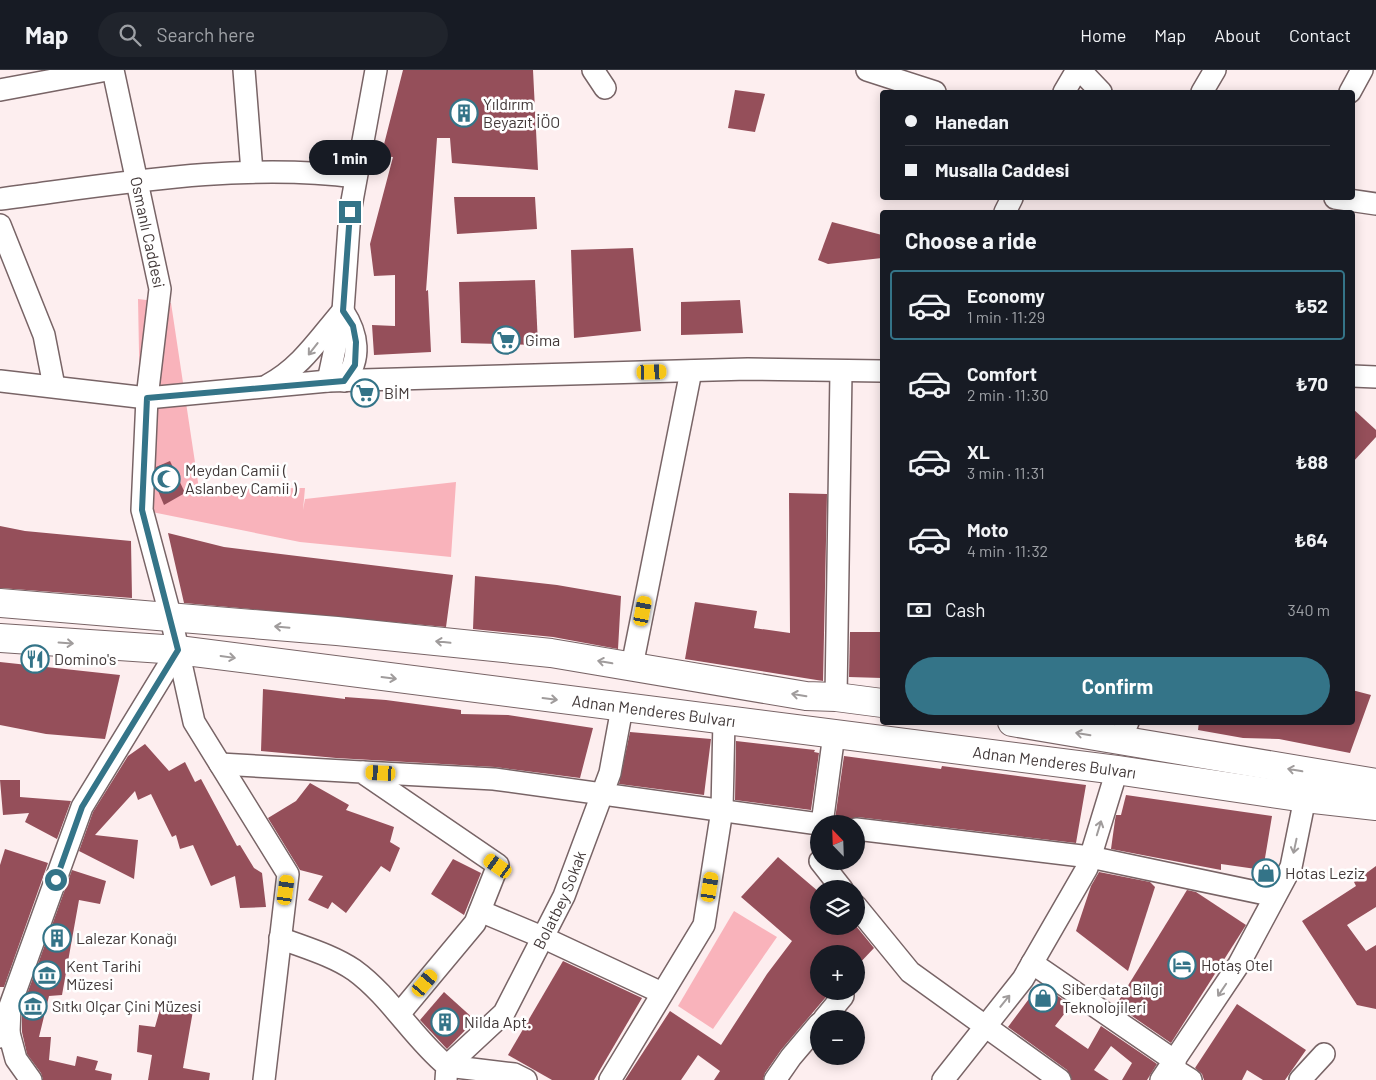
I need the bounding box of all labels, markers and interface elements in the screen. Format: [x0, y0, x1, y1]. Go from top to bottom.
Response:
search box [98, 12, 448, 57]
text: Map [25, 20, 68, 49]
icon: search [116, 21, 144, 49]
text: Search here [156, 23, 255, 46]
text: Home [1080, 24, 1126, 46]
text: Map [1154, 24, 1186, 46]
text: About [1214, 24, 1261, 46]
text: Contact [1289, 24, 1351, 46]
place label: Yıldırım Beyazıt İÖO [483, 94, 560, 131]
building icon: Yıldırım Beyazıt İÖO [449, 98, 479, 128]
text: Hanedan [935, 110, 1009, 133]
callout: 1 min [309, 140, 391, 174]
text: 1 min [332, 148, 368, 167]
text: Musalla Caddesi [935, 158, 1069, 181]
street label: Osmanlı Caddesi [127, 175, 170, 290]
route end [339, 201, 361, 223]
text: Choose a ride [905, 227, 1037, 253]
icon: car [907, 283, 952, 328]
text: Economy [967, 284, 1045, 307]
text: ₺52 [1295, 294, 1328, 317]
text: 1 min · 11:29 [967, 307, 1045, 326]
supermarket icon: Gima [491, 325, 521, 355]
place label: Gima [525, 330, 560, 349]
one-way arrow [307, 342, 318, 355]
icon: car [907, 361, 952, 406]
text: Comfort [967, 362, 1037, 385]
car [636, 364, 667, 380]
text: ₺70 [1295, 372, 1328, 395]
supermarket icon: BİM [350, 378, 380, 408]
place label: BİM [384, 383, 410, 402]
text: 2 min · 11:30 [967, 385, 1048, 404]
icon: car [907, 439, 952, 484]
text: XL [967, 440, 990, 463]
text: ₺88 [1295, 450, 1328, 473]
place label: Meydan Camii ( Aslanbey Camii ) [185, 460, 298, 497]
text: 3 min · 11:31 [967, 463, 1045, 482]
mosque icon: Meydan Camii ( Aslanbey Camii ) [151, 464, 181, 494]
icon: car [907, 517, 952, 562]
text: Moto [967, 518, 1009, 541]
text: ₺64 [1294, 528, 1328, 551]
text: 4 min · 11:32 [967, 541, 1048, 560]
car [632, 595, 653, 627]
icon: cash [905, 596, 933, 624]
text: Cash [945, 598, 986, 621]
text: 340 m [1287, 600, 1330, 619]
one-way arrow [274, 622, 290, 632]
one-way arrow [436, 637, 452, 647]
one-way arrow [58, 638, 74, 647]
restaurant icon: Domino's [20, 644, 50, 674]
place label: Domino's [54, 649, 116, 668]
one-way arrow [220, 653, 236, 663]
one-way arrow [597, 656, 613, 666]
button: Confirm [905, 657, 1330, 715]
one-way arrow [381, 673, 397, 683]
one-way arrow [792, 689, 808, 699]
street label: Adnan Menderes Bulvarı [571, 690, 737, 730]
one-way arrow [542, 694, 558, 704]
one-way arrow [1075, 729, 1091, 739]
street label: Adnan Menderes Bulvarı [972, 742, 1138, 782]
car [365, 765, 396, 781]
one-way arrow [1287, 765, 1303, 775]
north arrow [810, 815, 865, 870]
map controls [810, 815, 865, 1065]
one-way arrow [1095, 821, 1104, 836]
one-way arrow [1290, 837, 1299, 853]
street label: Bolatbey Sokak [528, 848, 589, 952]
car [481, 851, 514, 881]
shop icon: Hotas Leziz [1251, 858, 1281, 888]
place label: Hotas Leziz [1285, 863, 1365, 882]
route start [45, 869, 67, 891]
car [700, 871, 719, 903]
car [276, 874, 295, 906]
button: layers [810, 880, 865, 935]
building icon: Lalezar Konağı [42, 923, 72, 953]
place label: Lalezar Konağı [76, 928, 177, 947]
button: + [810, 945, 865, 1000]
hotel icon: Hotaş Otel [1167, 950, 1197, 980]
place label: Hotaş Otel [1201, 955, 1273, 974]
place label: Kent Tarihi Müzesi [66, 956, 141, 993]
museum icon: Kent Tarihi Müzesi [32, 960, 62, 990]
car [409, 967, 440, 999]
place label: Siberdata Bilgi Teknolojileri [1062, 979, 1163, 1016]
shop icon: Siberdata Bilgi Teknolojileri [1028, 983, 1058, 1013]
one-way arrow [1217, 983, 1227, 997]
museum icon: Sıtkı Olçar Çini Müzesi [18, 991, 48, 1021]
one-way arrow [1000, 994, 1011, 1007]
place label: Sıtkı Olçar Çini Müzesi [52, 996, 201, 1015]
building icon: Nilda Apt. [430, 1007, 460, 1037]
button: − [810, 1010, 865, 1065]
place label: Nilda Apt. [464, 1012, 532, 1031]

